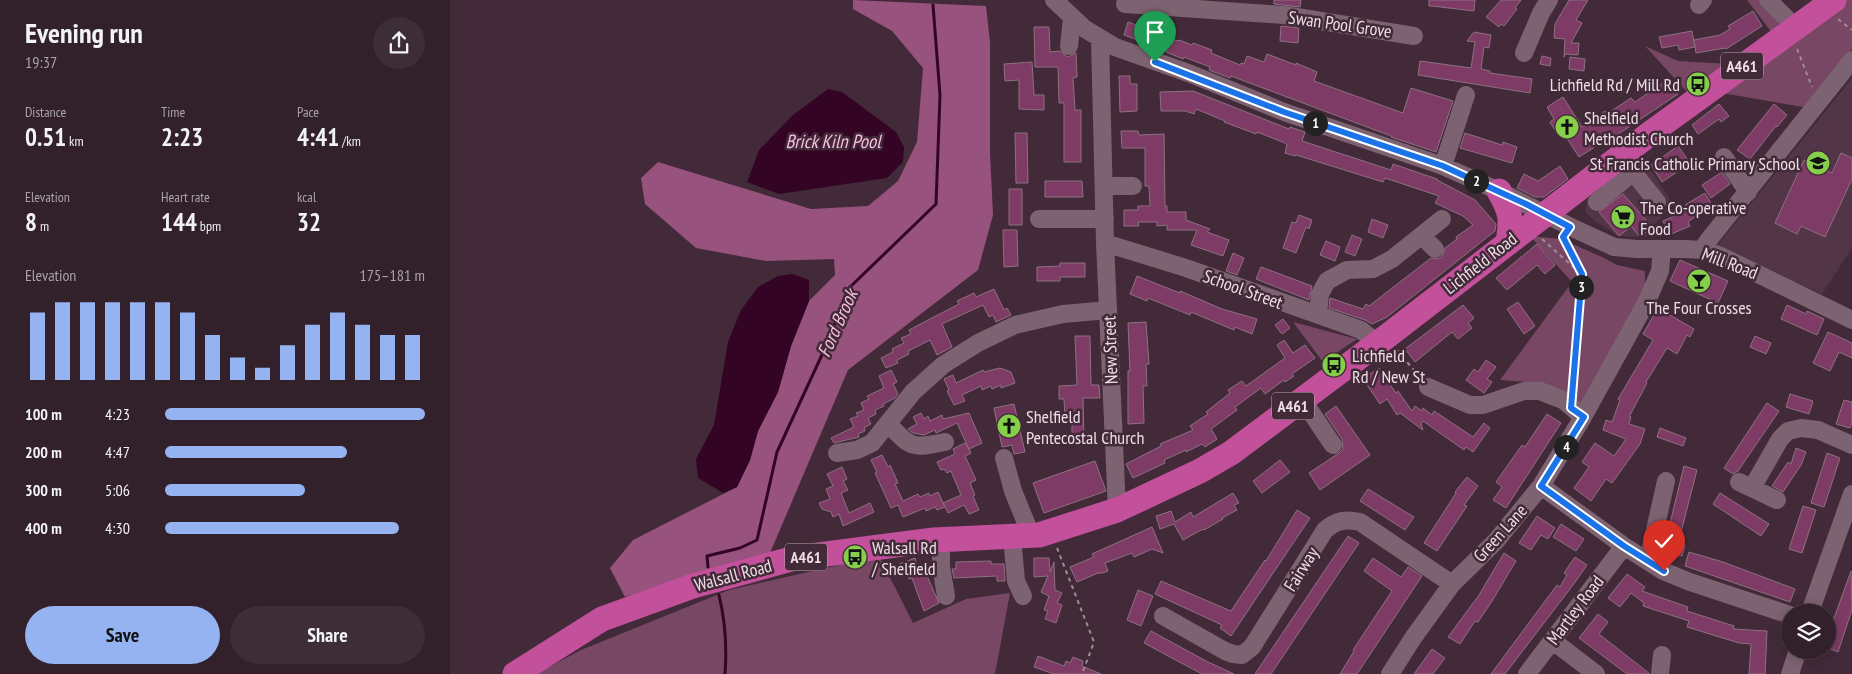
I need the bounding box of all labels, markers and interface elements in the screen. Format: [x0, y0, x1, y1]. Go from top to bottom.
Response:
street label: Swan Pool Grove [1287, 5, 1393, 43]
pin [1134, 11, 1176, 62]
text: Evening run [25, 14, 143, 51]
button: share [373, 17, 425, 69]
icon: arrive [1141, 18, 1169, 46]
text: 19:37 [25, 52, 57, 72]
road number: A461 [1721, 52, 1763, 80]
bus stop icon: Lichfield Rd / Mill Rd [1685, 71, 1711, 97]
place label: Lichfield Rd / Mill Rd [1550, 73, 1680, 96]
text: Distance [25, 103, 66, 121]
text: Time [161, 103, 185, 121]
text: Pace [297, 103, 319, 121]
place label: Shelfield Methodist Church [1584, 106, 1693, 150]
pin: 1 [1302, 110, 1328, 136]
text: 1 [1312, 114, 1319, 132]
church icon: Shelfield Methodist Church [1554, 114, 1580, 140]
text: 0.51 [25, 121, 66, 153]
text: 2:23 [161, 121, 203, 153]
text: 4:41 [297, 121, 339, 153]
water label: Brick Kiln Pool [785, 129, 882, 153]
text: km [66, 132, 84, 150]
text: /km [339, 132, 361, 150]
school or university icon: St Francis Catholic Primary School [1805, 150, 1831, 176]
place label: St Francis Catholic Primary School [1590, 152, 1801, 175]
pin: 2 [1464, 168, 1488, 194]
text: 2 [1473, 172, 1480, 190]
text: Elevation [25, 188, 70, 206]
text: Heart rate [161, 188, 210, 206]
text: kcal [297, 188, 316, 206]
place label: The Co-operative Food [1640, 196, 1746, 240]
supermarket icon: The Co-operative Food [1610, 204, 1636, 230]
text: 8 [25, 206, 37, 238]
text: 144 [161, 206, 197, 238]
text: 32 [297, 206, 321, 238]
text: m [37, 217, 49, 235]
text: bpm [197, 217, 221, 235]
street label: Lichfield Road [1438, 227, 1522, 299]
street label: Mill Road [1699, 242, 1761, 284]
street label: School Street [1200, 264, 1286, 314]
text: Elevation [25, 265, 76, 285]
text: 175–181 m [360, 265, 425, 285]
bar icon: The Four Crosses [1686, 268, 1712, 294]
pin: 3 [1568, 274, 1594, 300]
text: 3 [1578, 278, 1585, 296]
water label: Ford Brook [812, 283, 864, 361]
place label: The Four Crosses [1646, 296, 1752, 319]
street label: New Street [1097, 315, 1123, 385]
place label: Lichfield Rd / New St [1352, 344, 1425, 388]
bus stop icon: Lichfield Rd / New St [1321, 352, 1347, 378]
road number: A461 [1272, 392, 1314, 420]
text: 100 m [25, 404, 62, 424]
text: 4:23 [105, 404, 130, 424]
place label: Shelfield Pentecostal Church [1026, 405, 1144, 449]
church icon: Shelfield Pentecostal Church [996, 413, 1022, 439]
pin: 4 [1554, 434, 1578, 460]
text: 4 [1563, 438, 1570, 456]
text: 200 m [25, 442, 62, 462]
text: 4:47 [105, 442, 130, 462]
text: 300 m [25, 480, 62, 500]
text: 5:06 [105, 480, 130, 500]
street label: Green Lane [1468, 499, 1532, 567]
text: 400 m [25, 518, 62, 538]
text: 4:30 [105, 518, 130, 538]
pin [1643, 520, 1685, 571]
icon: check [1650, 527, 1678, 555]
place label: Walsall Rd / Shelfield [871, 536, 937, 580]
street label: Fairway [1279, 542, 1324, 595]
road number: A461 [785, 544, 827, 570]
bus stop icon: Walsall Rd / Shelfield [842, 544, 868, 570]
street label: Walsall Road [692, 554, 774, 596]
street label: Martley Road [1541, 571, 1609, 649]
map controls [1781, 604, 1836, 659]
button: layers [1781, 604, 1836, 659]
button: Save [25, 606, 220, 664]
button: Share [230, 606, 425, 664]

